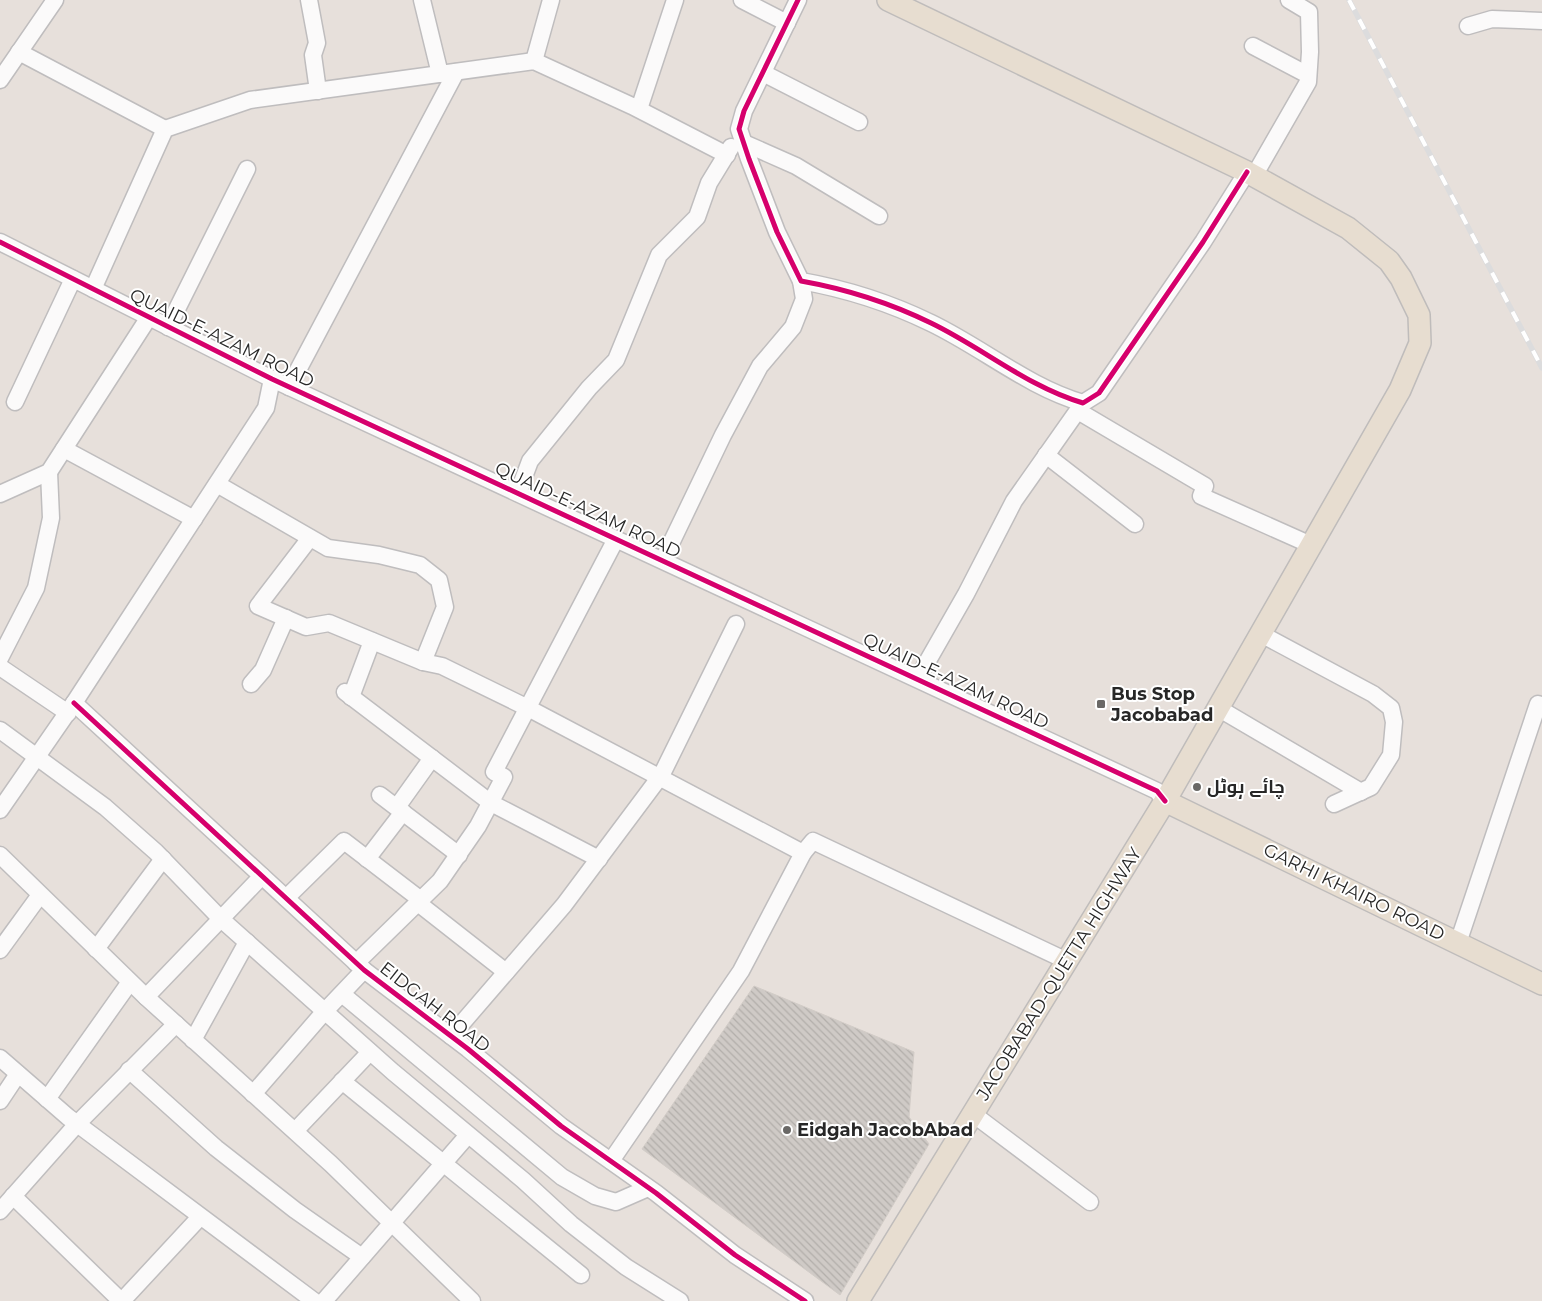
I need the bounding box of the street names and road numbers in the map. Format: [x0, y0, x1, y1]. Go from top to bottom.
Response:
street label: QUAID-E-AZAM ROAD [126, 284, 318, 392]
street label: QUAID-E-AZAM ROAD [491, 457, 685, 563]
street label: QUAID-E-AZAM ROAD [859, 628, 1053, 734]
street label: GARHI KHAIRO ROAD [1260, 839, 1448, 945]
street label: JACOBABAD-QUETTA HIGHWAY [971, 843, 1147, 1105]
street label: EIDGAH ROAD [375, 957, 495, 1057]

